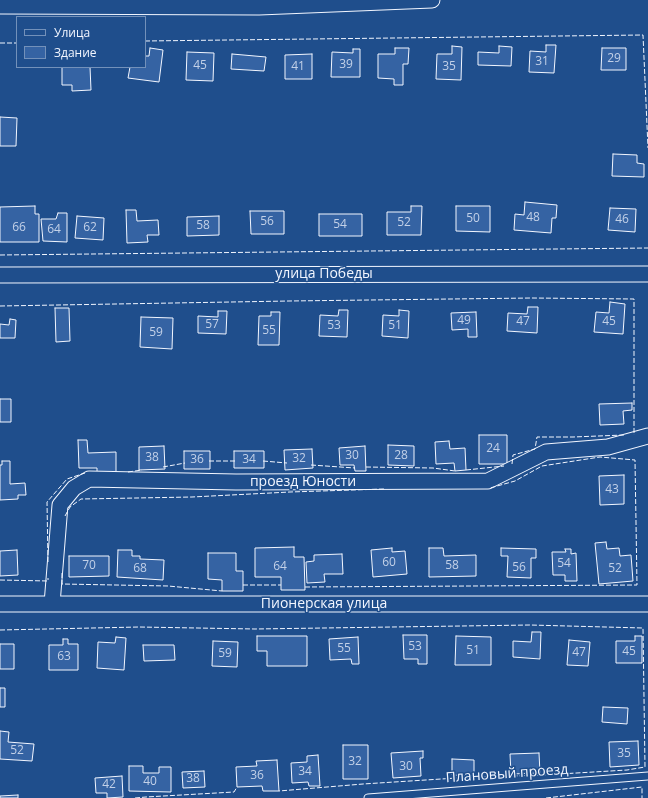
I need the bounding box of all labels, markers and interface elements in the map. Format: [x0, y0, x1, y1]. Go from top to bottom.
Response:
legend [16, 16, 146, 68]
text: Улица [54, 24, 90, 41]
text: Здание [54, 44, 97, 61]
house number: 29 [607, 52, 621, 66]
house number: 31 [535, 55, 549, 69]
house number: 39 [339, 58, 353, 72]
house number: 45 [193, 59, 207, 73]
house number: 41 [291, 60, 305, 74]
house number: 35 [442, 60, 456, 74]
house number: 48 [526, 211, 540, 225]
house number: 50 [466, 212, 480, 226]
house number: 46 [615, 213, 629, 227]
house number: 56 [260, 215, 274, 229]
house number: 52 [397, 216, 411, 230]
house number: 54 [333, 218, 347, 232]
house number: 58 [196, 219, 210, 233]
house number: 66 [12, 221, 26, 235]
house number: 62 [83, 221, 97, 235]
house number: 64 [47, 223, 61, 237]
street label: улица Победы [275, 266, 373, 282]
house number: 49 [457, 314, 471, 328]
house number: 47 [516, 315, 530, 329]
house number: 45 [602, 315, 616, 329]
house number: 57 [205, 318, 219, 332]
house number: 53 [327, 319, 341, 333]
house number: 51 [388, 319, 402, 333]
house number: 55 [262, 324, 276, 338]
house number: 59 [149, 326, 163, 340]
house number: 24 [486, 442, 500, 456]
house number: 30 [345, 449, 359, 463]
house number: 28 [394, 449, 408, 463]
house number: 38 [145, 451, 159, 465]
house number: 32 [292, 452, 306, 466]
house number: 36 [190, 453, 204, 467]
house number: 34 [242, 453, 256, 467]
street label: проезд Юности [250, 474, 356, 490]
house number: 43 [605, 483, 619, 497]
house number: 60 [382, 556, 396, 570]
house number: 54 [557, 557, 571, 571]
house number: 70 [82, 559, 96, 573]
house number: 58 [445, 559, 459, 573]
house number: 64 [273, 560, 287, 574]
house number: 56 [512, 561, 526, 575]
house number: 68 [133, 562, 147, 576]
house number: 52 [608, 562, 622, 576]
street label: Пионерская улица [261, 596, 387, 612]
house number: 53 [408, 640, 422, 654]
house number: 55 [337, 642, 351, 656]
house number: 51 [466, 644, 480, 658]
house number: 45 [622, 645, 636, 659]
house number: 47 [572, 646, 586, 660]
house number: 59 [218, 647, 232, 661]
house number: 63 [57, 650, 71, 664]
house number: 52 [10, 744, 24, 758]
house number: 35 [617, 747, 631, 761]
house number: 32 [348, 755, 362, 769]
house number: 30 [399, 760, 413, 774]
street label: Плановый проезд [445, 761, 569, 787]
house number: 34 [298, 765, 312, 779]
house number: 36 [250, 769, 264, 783]
house number: 38 [186, 772, 200, 786]
house number: 40 [143, 775, 157, 789]
house number: 42 [102, 778, 116, 792]

